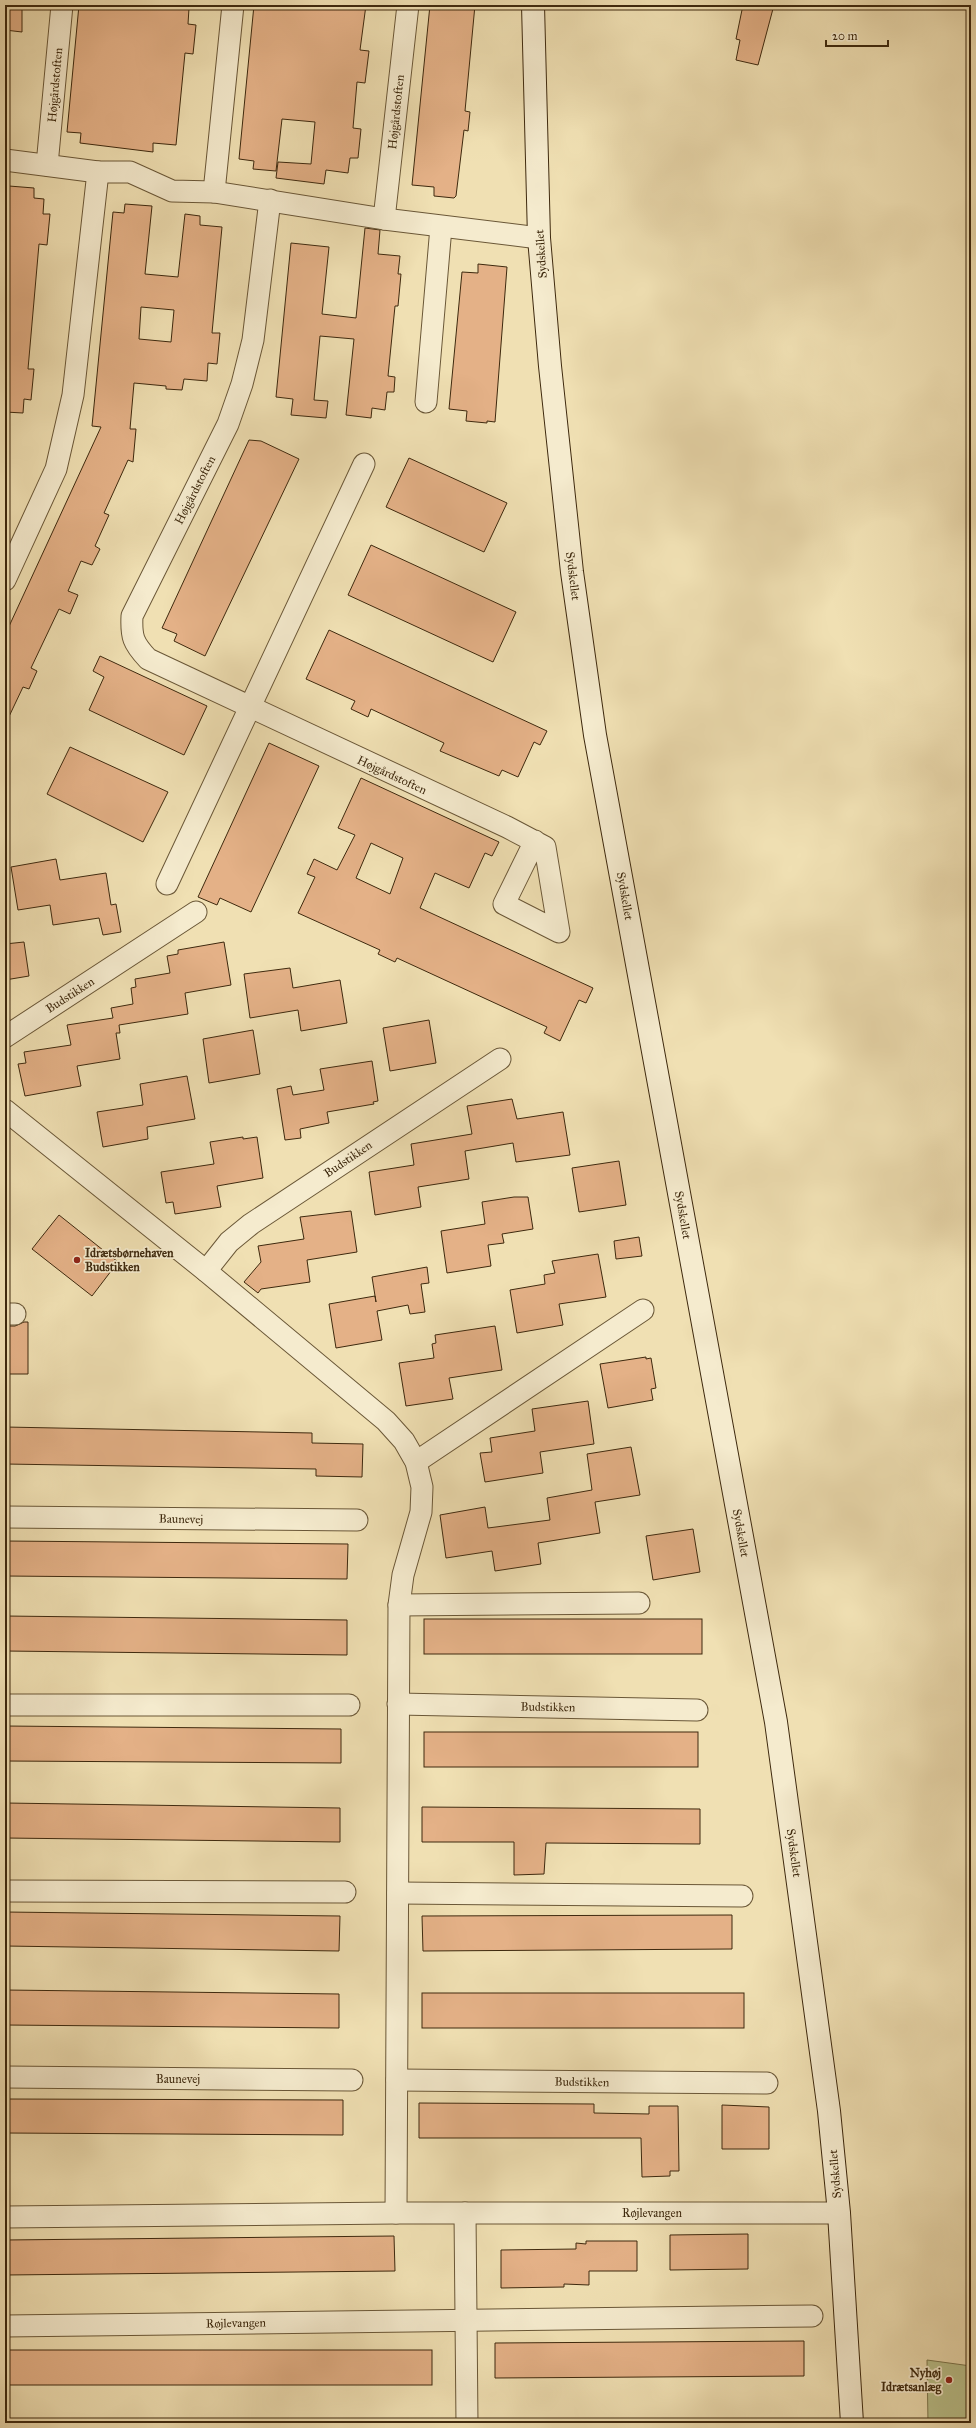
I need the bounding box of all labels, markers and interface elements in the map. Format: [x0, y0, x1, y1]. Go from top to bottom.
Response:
scale bar [826, 22, 888, 48]
text: 20 m [832, 29, 858, 43]
street label: Højgårdstoften [45, 47, 66, 123]
street label: Højgårdstoften [385, 74, 408, 150]
street label: Sydskellet [532, 228, 550, 279]
street label: Højgårdstoften [172, 453, 219, 527]
street label: Sydskellet [563, 551, 583, 602]
street label: Højgårdstoften [355, 753, 429, 798]
street label: Sydskellet [614, 871, 636, 922]
street label: Budstikken [43, 974, 97, 1016]
street label: Budstikken [321, 1138, 375, 1180]
street label: Sydskellet [672, 1190, 694, 1241]
place label: Idrætsbørnehaven Budstikken [85, 1246, 174, 1274]
marker: Idrætsbørnehaven Budstikken [72, 1255, 82, 1265]
street label: Sydskellet [730, 1508, 752, 1559]
street label: Baunevej [159, 1512, 203, 1526]
street label: Budstikken [520, 1700, 576, 1714]
street label: Sydskellet [784, 1828, 804, 1879]
street label: Baunevej [156, 2072, 200, 2086]
street label: Budstikken [554, 2075, 610, 2089]
street label: Sydskellet [826, 2148, 844, 2199]
street label: Røjlevangen [622, 2206, 682, 2221]
street label: Røjlevangen [206, 2315, 267, 2332]
place label: Nyhøj Idrætsanlæg [881, 2366, 941, 2395]
marker: Nyhøj Idrætsanlæg [944, 2375, 954, 2385]

